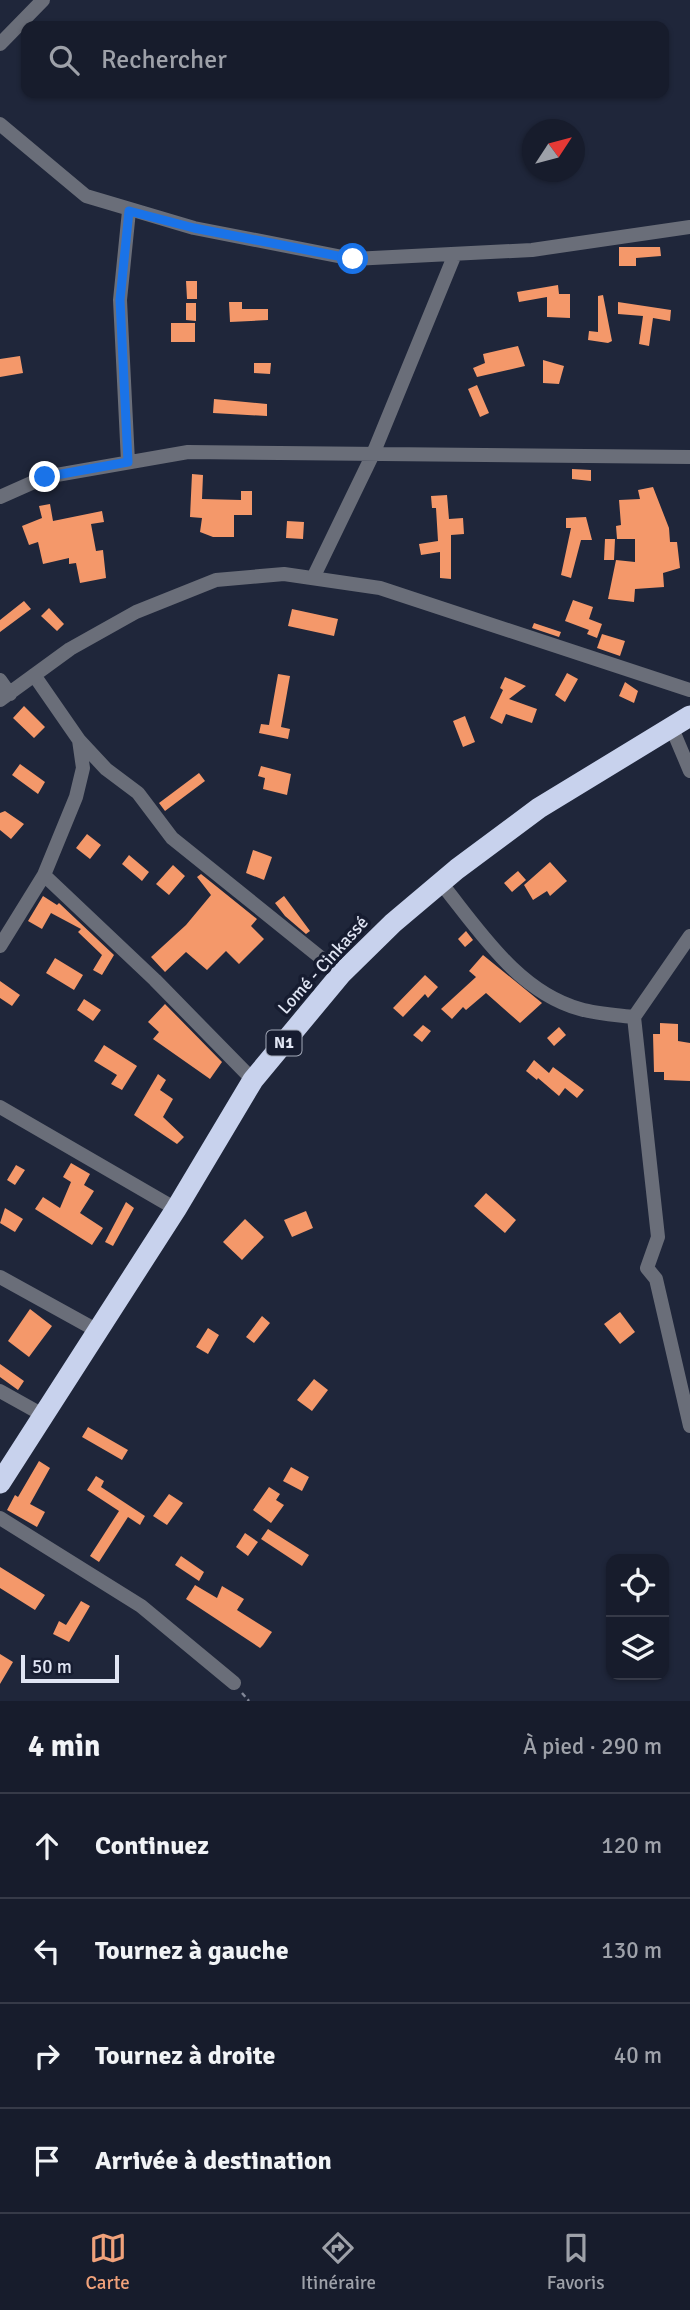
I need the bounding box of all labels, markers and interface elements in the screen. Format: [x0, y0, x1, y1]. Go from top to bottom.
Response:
search box [21, 21, 669, 98]
icon: search [45, 41, 83, 79]
text: Rechercher [101, 44, 227, 76]
north arrow [522, 119, 585, 182]
route start [337, 243, 368, 274]
route end [29, 461, 60, 492]
street label: Lomé - Cinkassé [273, 911, 373, 1019]
road number: N1 [266, 1030, 302, 1056]
map controls [606, 1554, 669, 1680]
button: locate [606, 1554, 669, 1617]
button: layers [606, 1617, 669, 1680]
scale bar [21, 1652, 119, 1684]
text: 50 m [32, 1655, 72, 1679]
text: 4 min [28, 1728, 100, 1765]
text: À pied · 290 m [523, 1732, 662, 1761]
icon: ahead [28, 1827, 66, 1865]
text: Continuez [95, 1830, 209, 1862]
text: 120 m [601, 1831, 662, 1860]
icon: left [28, 1932, 66, 1970]
text: Tournez à gauche [95, 1935, 289, 1967]
text: 130 m [601, 1936, 662, 1965]
icon: right [28, 2037, 66, 2075]
text: Tournez à droite [95, 2040, 275, 2072]
text: 40 m [614, 2041, 662, 2070]
icon: arrive [28, 2142, 66, 2180]
text: Arrivée à destination [95, 2145, 332, 2177]
tab: Carte [85, 2229, 130, 2295]
tab: Itinéraire [301, 2229, 376, 2295]
tab: Favoris [547, 2229, 605, 2295]

